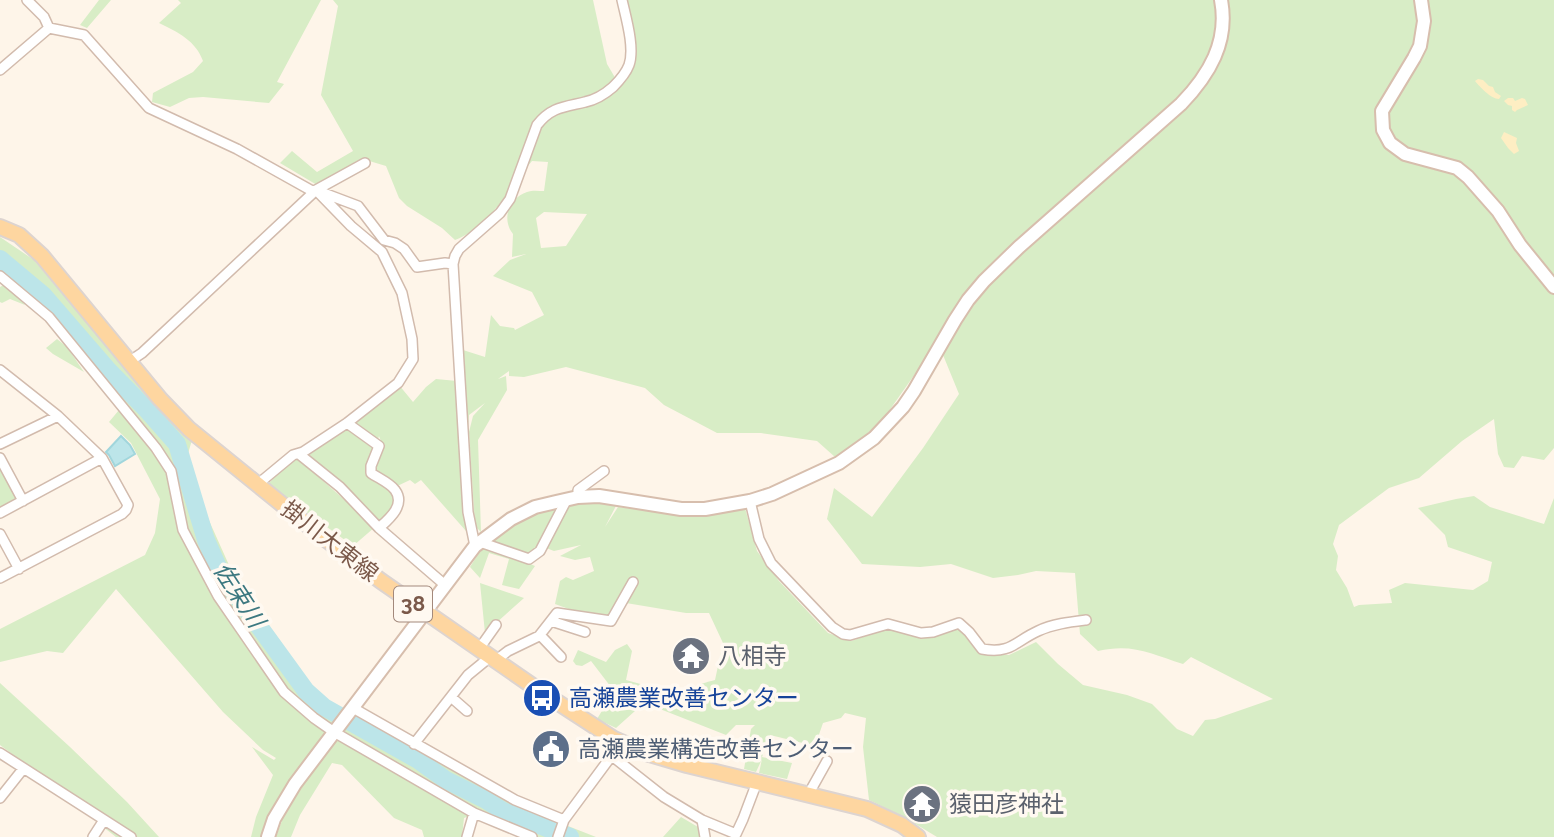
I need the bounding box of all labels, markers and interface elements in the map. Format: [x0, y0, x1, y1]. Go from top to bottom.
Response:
street label: 掛川大東線 [277, 495, 384, 587]
water label: 佐束川 [208, 557, 273, 635]
road number: 38 [394, 586, 432, 622]
temple icon: 八相寺 [670, 635, 712, 677]
place label: 八相寺 [718, 642, 787, 669]
bus stop icon: 高瀬農業改善センター [521, 677, 563, 719]
place label: 高瀬農業改善センター [569, 684, 799, 711]
public building icon: 高瀬農業構造改善センター [530, 728, 572, 770]
place label: 高瀬農業構造改善センター [578, 735, 854, 762]
temple icon: 猿田彦神社 [901, 783, 943, 825]
place label: 猿田彦神社 [949, 790, 1064, 817]

